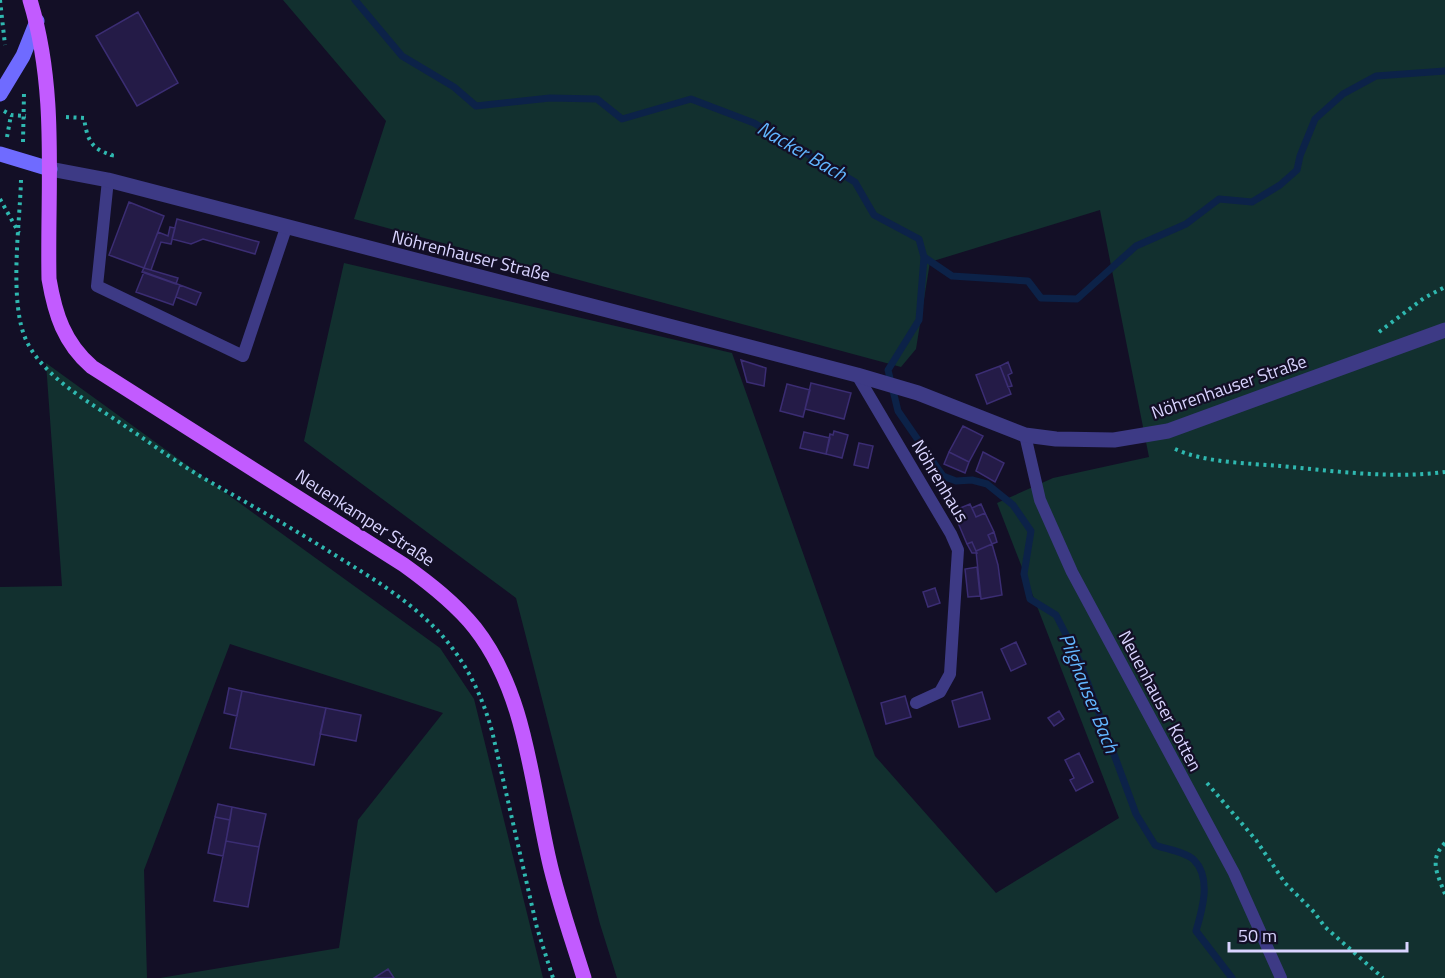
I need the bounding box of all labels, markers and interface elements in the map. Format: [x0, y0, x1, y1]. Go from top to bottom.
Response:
water label: Nacker Bach [752, 112, 854, 189]
street label: Nöhrenhauser Straße [389, 223, 553, 288]
street label: Nöhrenhauser Straße [1148, 347, 1310, 426]
street label: Nöhrenhaus [905, 434, 976, 527]
street label: Neuenkamper Straße [290, 462, 440, 573]
street label: Neuenhauser Kotten [1112, 625, 1209, 776]
water label: Pilghauser Bach [1051, 628, 1128, 758]
scale bar [1229, 915, 1408, 953]
text: 50 m [1238, 922, 1277, 949]

